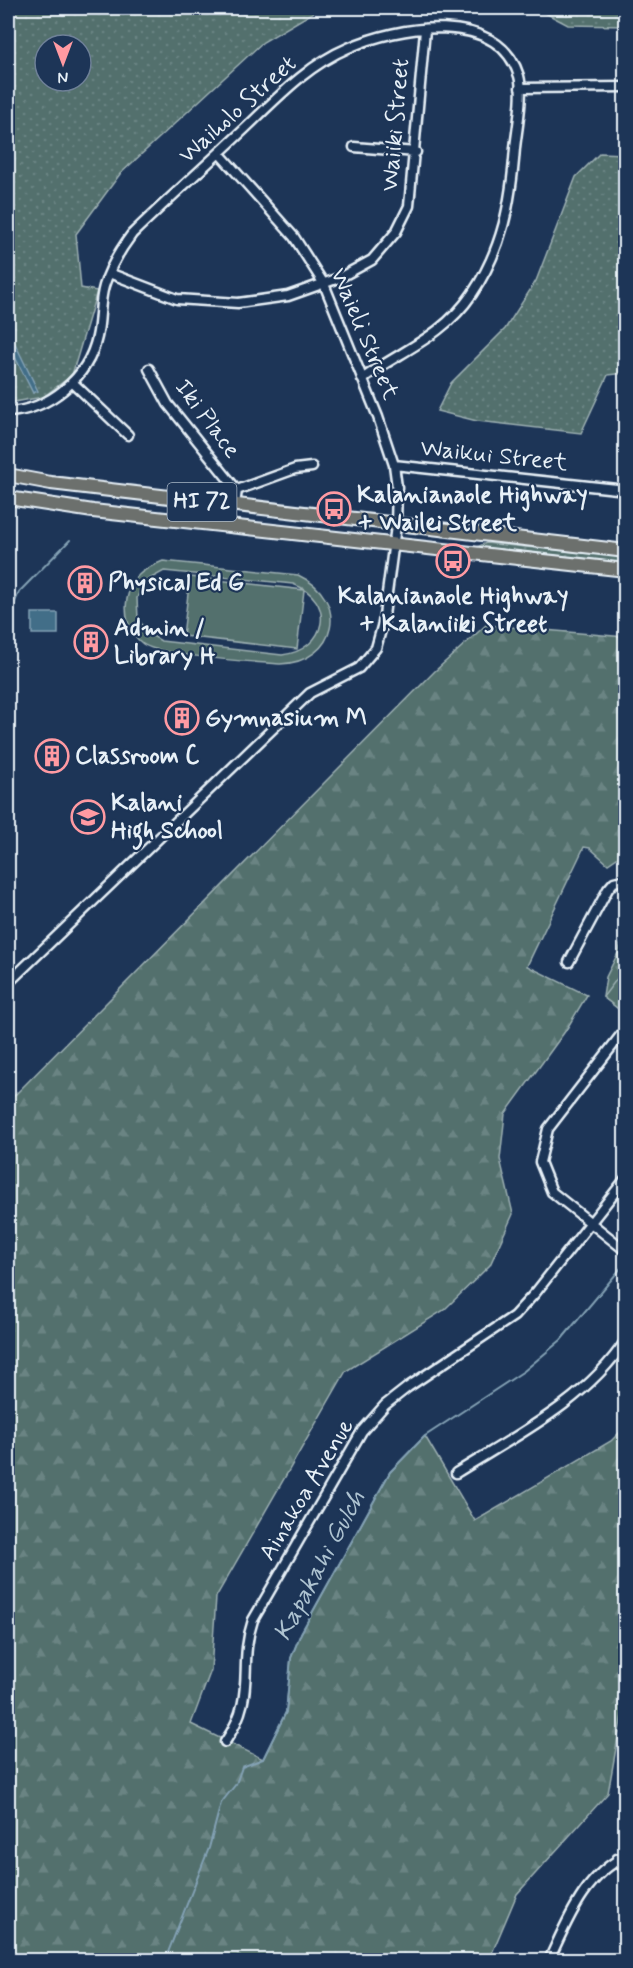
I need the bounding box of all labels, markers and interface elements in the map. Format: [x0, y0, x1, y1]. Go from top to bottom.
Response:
north arrow [33, 33, 93, 93]
street label: Waiholo Street [173, 49, 303, 171]
street label: Waiiki Street [375, 57, 417, 193]
text: N [58, 66, 68, 87]
street label: Waieli Street [322, 263, 406, 405]
street label: Iki Place [167, 373, 247, 465]
street label: Waikui Street [419, 433, 569, 479]
place label: Kalanianaole Highway + Wailei Street [357, 480, 588, 539]
road number: HI 72 [168, 483, 236, 521]
bus stop icon: Kalanianaole Highway + Wailei Street [316, 491, 352, 527]
bus stop icon: Kalanianaole Highway + Kalaniiki Street [435, 543, 471, 579]
building icon: Physical Ed G [67, 565, 103, 601]
place label: Physical Ed G [108, 568, 244, 599]
place label: Kalanianaole Highway + Kalaniiki Street [338, 581, 568, 640]
place label: Admin / Library H [114, 613, 215, 672]
building icon: Admin / Library H [73, 624, 109, 660]
building icon: Gymnasium M [164, 700, 200, 736]
place label: Gymnasium M [205, 703, 367, 734]
building icon: Classroom C [34, 738, 70, 774]
place label: Classroom C [75, 741, 199, 772]
place label: Kalani High School [111, 788, 223, 850]
school or university icon: Kalani High School [70, 799, 106, 835]
street label: Ainakoa Avenue [252, 1413, 362, 1567]
water label: Kapakahi Gulch [266, 1485, 374, 1647]

